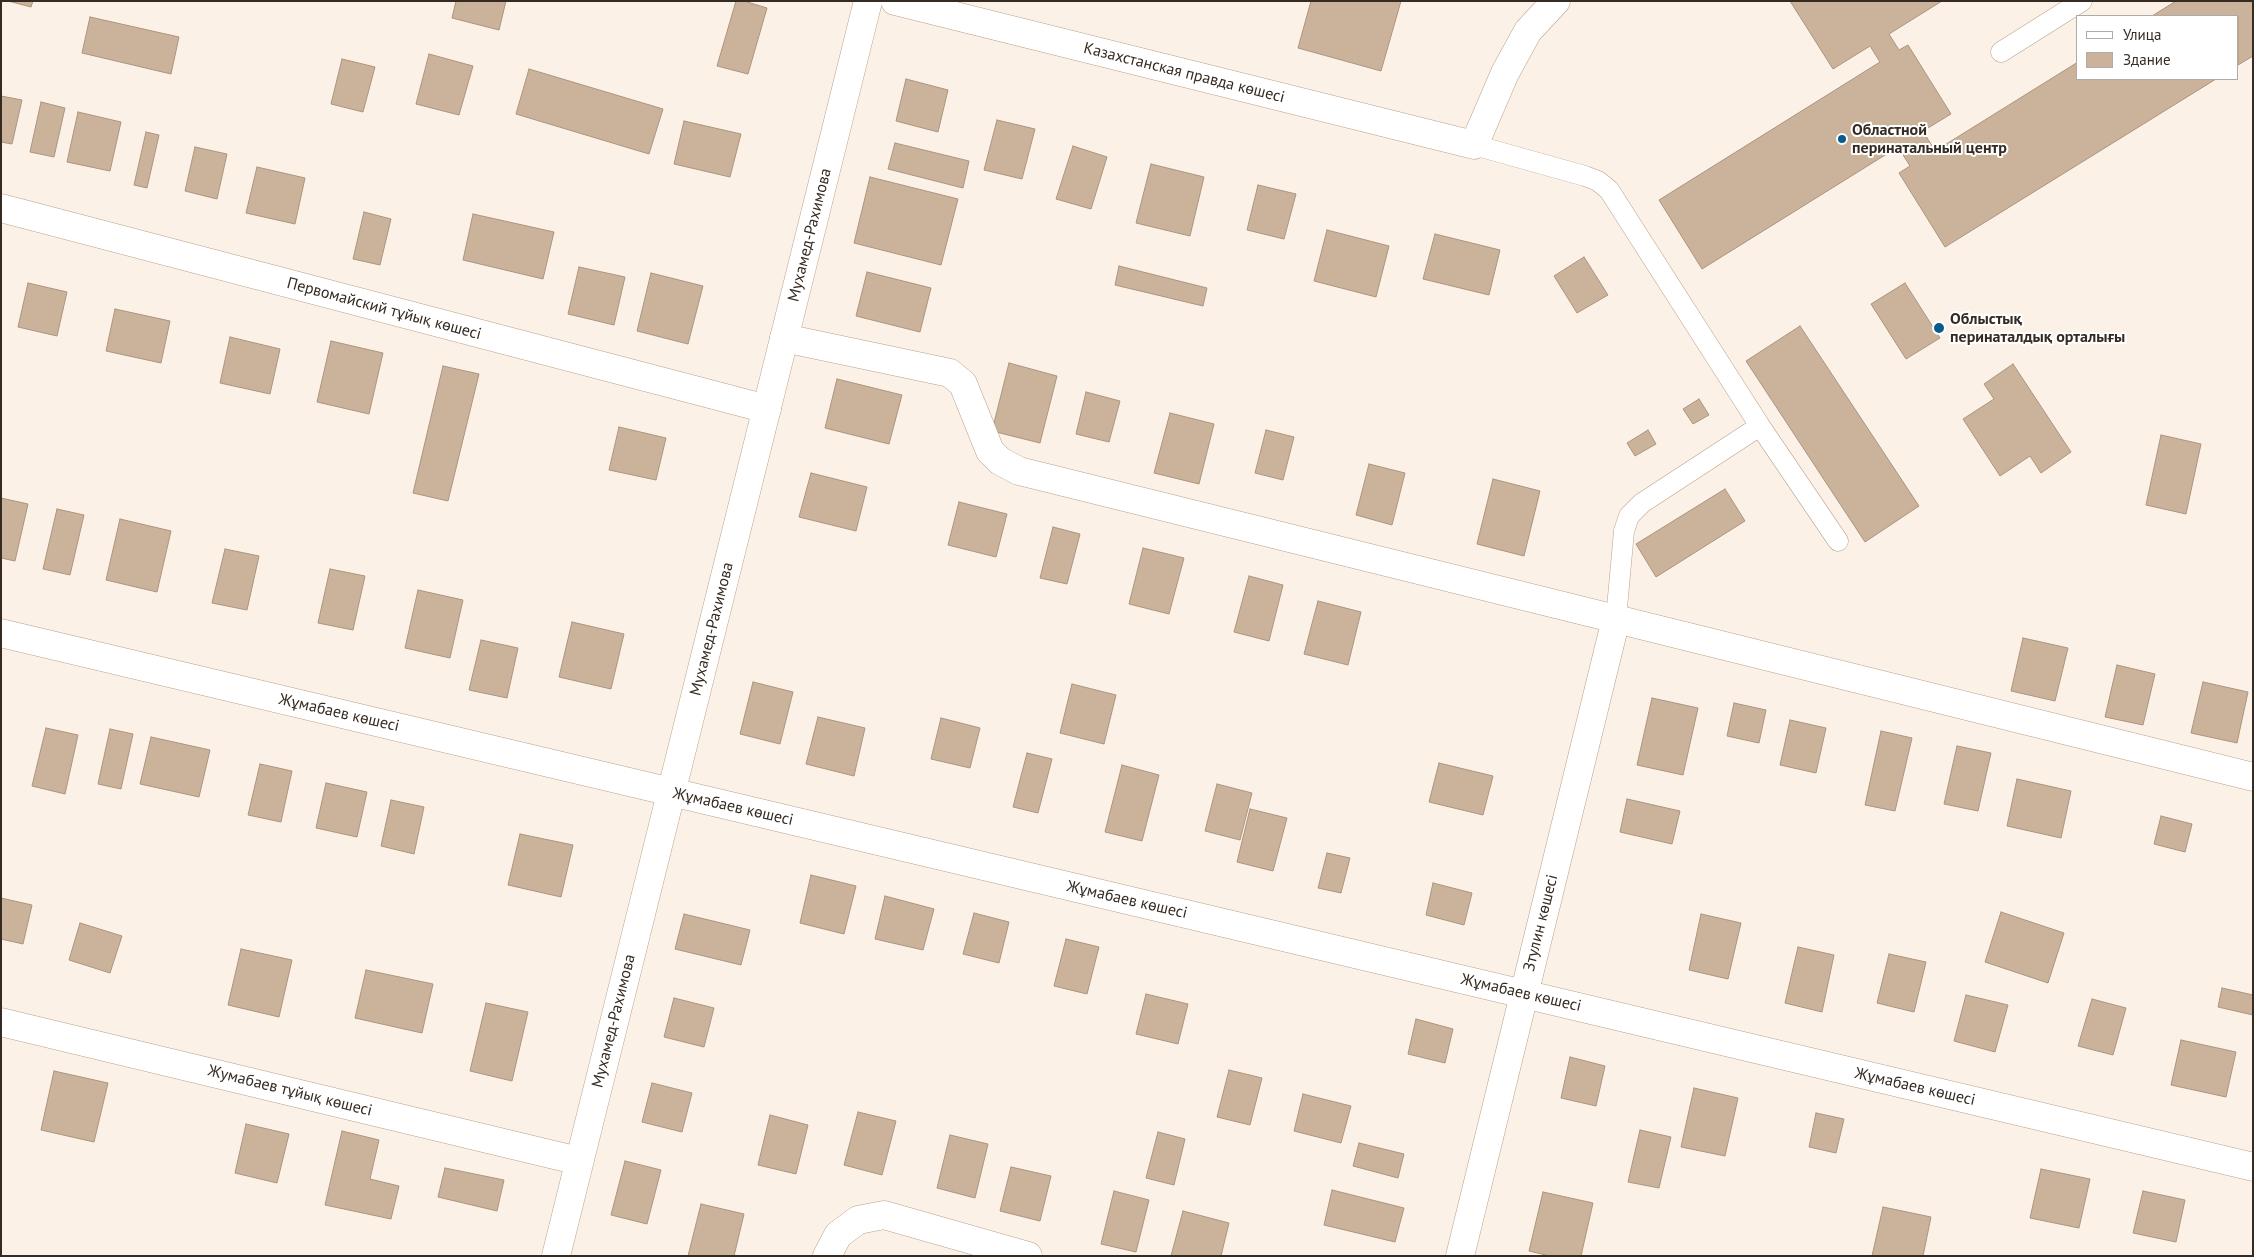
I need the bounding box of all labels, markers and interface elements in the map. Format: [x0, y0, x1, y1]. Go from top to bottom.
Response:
legend [2076, 15, 2239, 80]
text: Улица [2123, 25, 2161, 44]
street label: Казахстанская правда көшесі [1082, 39, 1286, 107]
text: Здание [2123, 50, 2171, 69]
place label: Областной перинатальный центр [1852, 120, 2007, 158]
marker: Областной перинатальный центр [1836, 133, 1848, 145]
street label: Мухамед-Рахимова [784, 166, 836, 304]
street label: Первомайский тұйық көшесі [285, 274, 483, 344]
place label: Облыстық перинаталдық орталығы [1950, 309, 2125, 347]
marker: Облыстық перинаталдық орталығы [1932, 321, 1946, 335]
street label: Мухамед-Рахимова [686, 560, 738, 698]
street label: Жұмабаев көшесі [277, 690, 401, 736]
street label: Жұмабаев көшесі [671, 784, 795, 830]
street label: Зтулин көшесі [1520, 873, 1562, 973]
street label: Жұмабаев көшесі [1065, 877, 1189, 923]
street label: Мухамед-Рахимова [588, 952, 640, 1090]
street label: Жұмабаев көшесі [1459, 970, 1583, 1016]
street label: Жумабаев тұйық көшесі [206, 1061, 374, 1121]
street label: Жұмабаев көшесі [1853, 1064, 1977, 1110]

